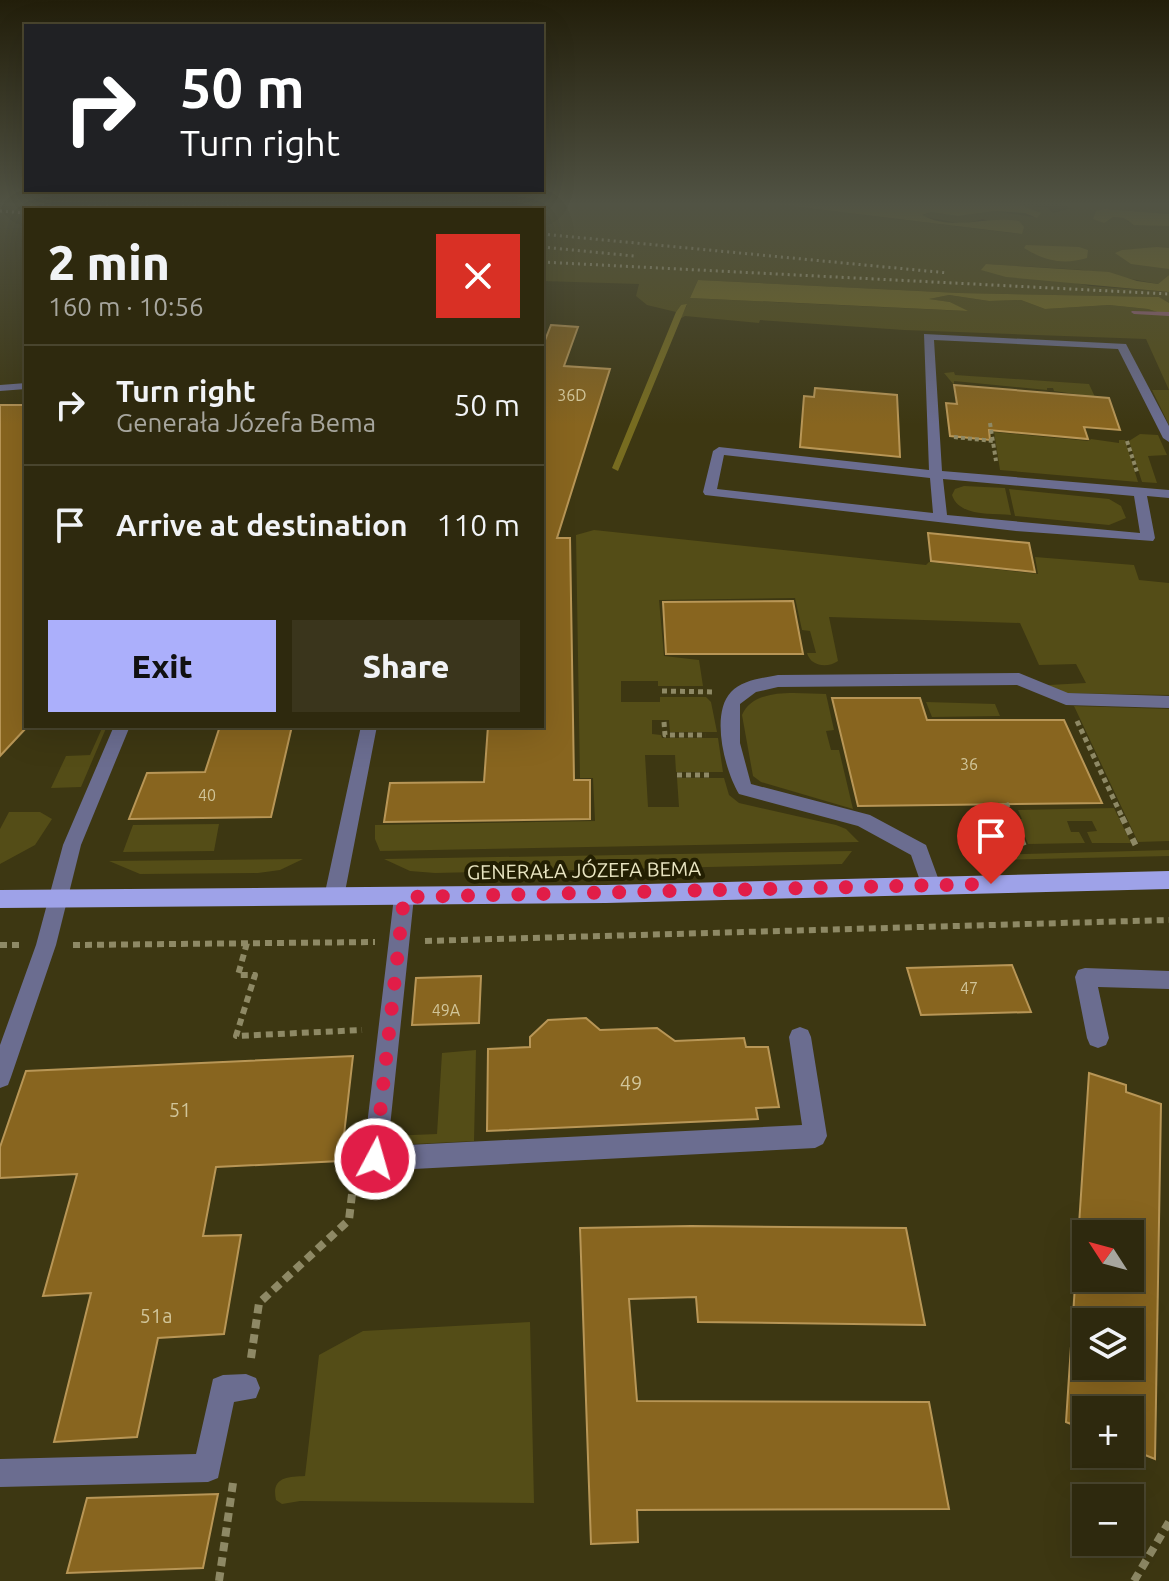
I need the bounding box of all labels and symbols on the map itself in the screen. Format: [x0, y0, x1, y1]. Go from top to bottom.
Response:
house number: 36D [557, 386, 587, 404]
house number: 36 [960, 755, 978, 773]
house number: 40 [198, 786, 216, 804]
pin [957, 802, 1025, 884]
street label: GENERAŁA JÓZEFA BEMA [467, 856, 701, 884]
house number: 47 [960, 979, 978, 997]
house number: 49A [432, 1001, 461, 1019]
house number: 49 [620, 1071, 642, 1094]
house number: 51 [169, 1098, 191, 1121]
position arrow [333, 1117, 417, 1201]
north arrow [1072, 1220, 1144, 1292]
house number: 51a [140, 1304, 172, 1327]

